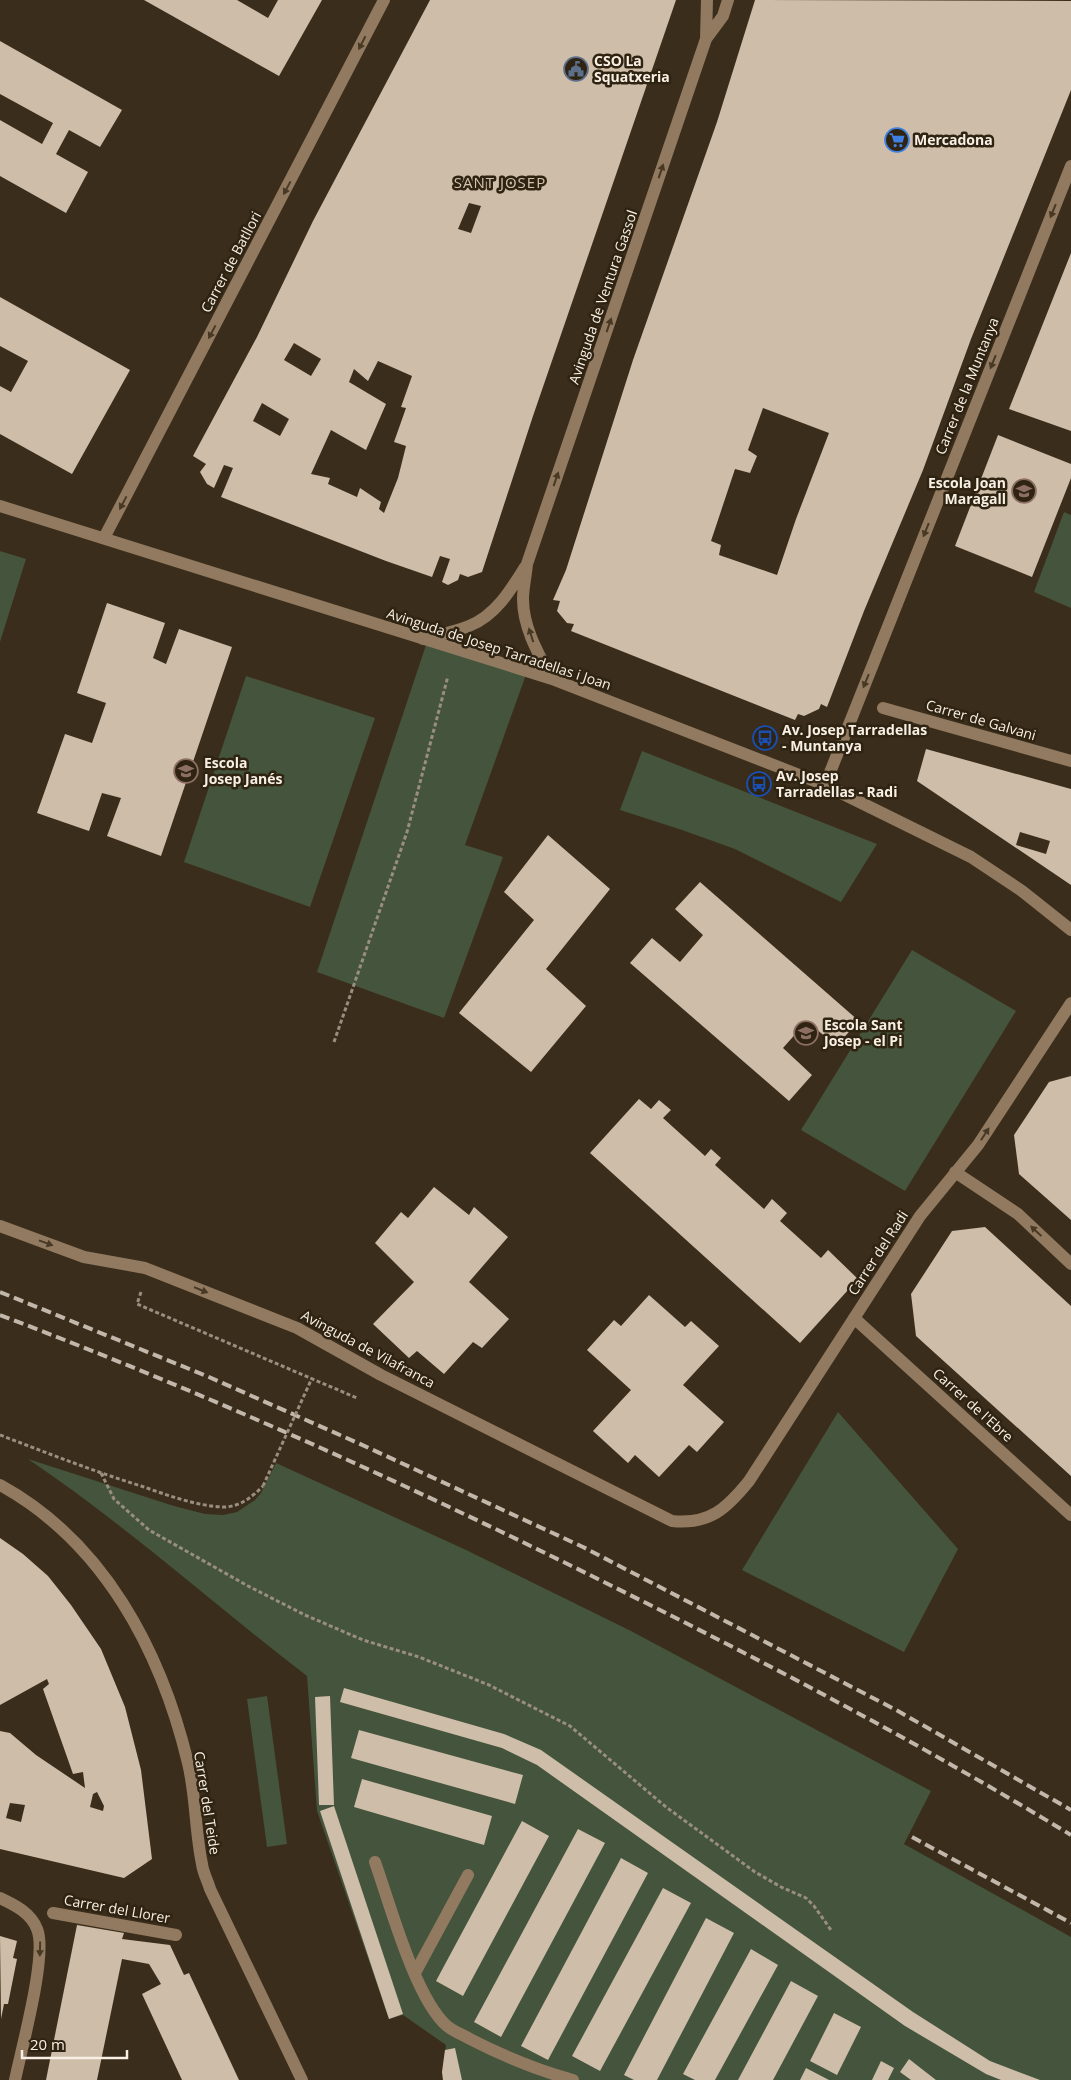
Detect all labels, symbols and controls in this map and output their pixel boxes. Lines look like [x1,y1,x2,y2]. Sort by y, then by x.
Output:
one-way arrow [358,36,366,51]
place label: CSO La Squatxeria [594,51,670,86]
public building icon: CSO La Squatxeria [563,56,589,82]
supermarket icon: Mercadona [884,127,910,153]
place label: Mercadona [914,130,993,149]
one-way arrow [658,164,666,179]
district label: SANT JOSEP [454,172,546,192]
one-way arrow [283,180,291,195]
one-way arrow [1049,204,1056,219]
street label: Avinguda de Ventura Gassol [564,207,641,386]
street label: Carrer de Batllori [196,208,265,316]
street label: Carrer de la Muntanya [930,314,1003,457]
one-way arrow [605,317,613,332]
one-way arrow [208,324,216,339]
one-way arrow [989,355,996,370]
one-way arrow [552,471,560,486]
place label: Escola Joan Maragall [928,473,1006,508]
school or university icon: Escola Joan Maragall [1011,478,1037,504]
one-way arrow [119,495,127,510]
one-way arrow [922,523,930,537]
street label: Avinguda de Josep Tarradellas i Joan [384,603,614,694]
one-way arrow [527,628,535,643]
one-way arrow [862,674,870,688]
street label: Carrer de Galvani [924,695,1038,744]
place label: Av. Josep Tarradellas - Muntanya [782,720,927,755]
bus stop icon: Av. Josep Tarradellas - Muntanya [752,725,778,751]
place label: Escola Josep Janés [202,753,283,788]
school or university icon: Escola Josep Janés [173,758,199,784]
place label: Av. Josep Tarradellas - Radi [776,766,897,801]
bus stop icon: Av. Josep Tarradellas - Radi [746,771,772,797]
place label: Escola Sant Josep - el Pi [822,1015,902,1050]
school or university icon: Escola Sant Josep - el Pi [793,1020,819,1046]
one-way arrow [980,1127,990,1140]
street label: Carrer del Radi [843,1207,912,1299]
one-way arrow [1030,1225,1042,1237]
one-way arrow [39,1239,54,1247]
one-way arrow [193,1287,208,1294]
street label: Avinguda de Vilafranca [298,1305,438,1392]
street label: Carrer de l'Ebre [929,1363,1018,1446]
street label: Carrer del Teide [190,1750,225,1856]
street label: Carrer del Llorer [63,1890,172,1927]
one-way arrow [35,1941,43,1957]
scale bar [22,2028,128,2060]
text: 20 m [30,2034,65,2054]

